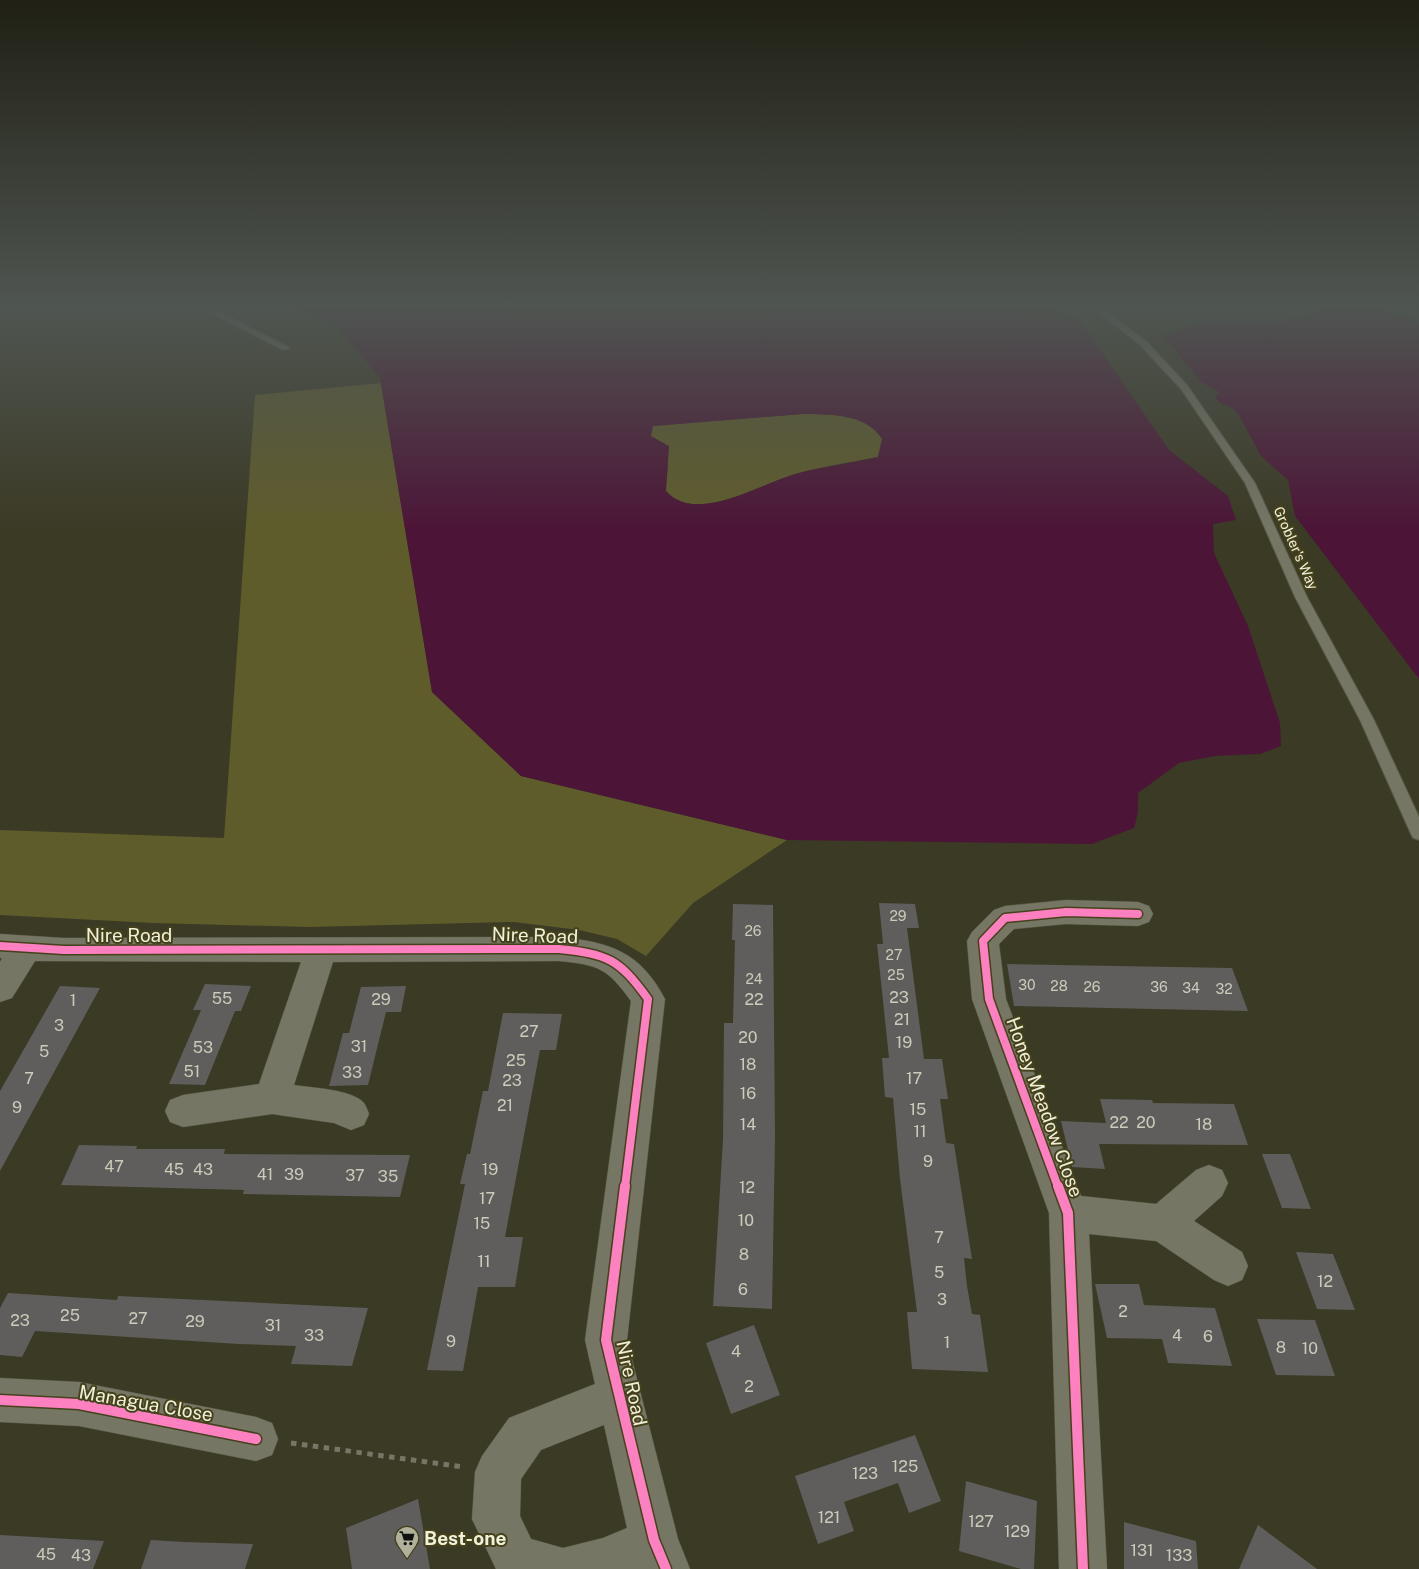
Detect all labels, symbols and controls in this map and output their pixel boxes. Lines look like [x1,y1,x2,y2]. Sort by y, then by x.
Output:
street label: Grobler's Way [1270,504,1322,593]
house number: 29 [889,908,907,924]
street label: Nire Road [491,922,579,948]
house number: 26 [744,923,762,939]
street label: Nire Road [86,924,172,946]
house number: 27 [886,947,902,963]
house number: 25 [887,967,905,983]
house number: 24 [745,971,763,987]
house number: 30 [1018,977,1036,993]
house number: 28 [1050,978,1068,994]
house number: 26 [1083,979,1101,995]
house number: 36 [1150,979,1168,995]
house number: 34 [1182,980,1200,996]
house number: 32 [1215,981,1233,997]
house number: 23 [889,988,909,1007]
house number: 55 [212,989,232,1008]
house number: 29 [371,990,391,1009]
house number: 22 [744,990,764,1009]
house number: 1 [70,991,76,1010]
house number: 21 [894,1010,910,1029]
street label: Honey Meadow Close [1002,1014,1088,1200]
house number: 3 [54,1016,64,1035]
house number: 27 [519,1022,539,1041]
house number: 20 [738,1028,758,1047]
house number: 19 [896,1033,912,1052]
house number: 31 [351,1037,367,1056]
house number: 53 [193,1038,213,1057]
house number: 5 [39,1042,49,1061]
house number: 25 [506,1051,526,1070]
house number: 18 [740,1055,756,1074]
house number: 51 [184,1062,200,1081]
house number: 33 [342,1063,362,1082]
house number: 7 [24,1069,34,1088]
house number: 17 [906,1069,922,1088]
house number: 23 [502,1071,522,1090]
house number: 16 [740,1084,756,1103]
house number: 21 [497,1096,513,1115]
house number: 9 [12,1098,22,1117]
house number: 15 [910,1100,926,1119]
house number: 22 [1109,1113,1129,1132]
house number: 20 [1136,1113,1156,1132]
house number: 14 [740,1115,756,1134]
house number: 18 [1196,1115,1212,1134]
house number: 11 [913,1122,927,1141]
house number: 9 [923,1152,933,1171]
house number: 47 [104,1157,124,1176]
house number: 45 [164,1160,184,1179]
house number: 43 [193,1160,213,1179]
house number: 19 [482,1160,498,1179]
house number: 41 [257,1165,273,1184]
house number: 39 [284,1165,304,1184]
house number: 37 [345,1166,365,1185]
house number: 35 [378,1167,398,1186]
house number: 12 [739,1178,755,1197]
house number: 17 [479,1189,495,1208]
house number: 10 [738,1211,754,1230]
house number: 15 [474,1214,490,1233]
house number: 7 [934,1228,944,1247]
house number: 8 [739,1245,749,1264]
house number: 11 [477,1252,491,1271]
house number: 5 [934,1263,944,1282]
house number: 12 [1317,1272,1333,1291]
house number: 6 [738,1280,748,1299]
house number: 3 [937,1290,947,1309]
house number: 2 [1118,1302,1128,1321]
house number: 25 [60,1306,80,1325]
house number: 27 [128,1309,148,1328]
house number: 23 [10,1311,30,1330]
house number: 29 [185,1312,205,1331]
house number: 31 [265,1316,281,1335]
house number: 33 [304,1326,324,1345]
house number: 4 [1172,1326,1182,1345]
house number: 6 [1203,1327,1213,1346]
house number: 9 [446,1332,456,1351]
house number: 1 [944,1333,950,1352]
street label: Nire Road [612,1338,652,1428]
house number: 8 [1276,1338,1286,1357]
house number: 10 [1302,1339,1318,1358]
house number: 4 [731,1342,741,1361]
house number: 2 [744,1377,754,1396]
street label: Managua Close [77,1380,215,1426]
house number: 125 [892,1457,918,1476]
house number: 123 [852,1464,878,1483]
house number: 121 [818,1508,840,1527]
house number: 127 [968,1512,994,1531]
house number: 129 [1004,1522,1030,1541]
supermarket icon: Best-one [394,1525,420,1559]
place label: Best-one [424,1527,506,1549]
house number: 131 [1130,1541,1154,1560]
house number: 45 [36,1545,56,1564]
house number: 43 [71,1546,91,1565]
house number: 133 [1166,1546,1192,1565]

